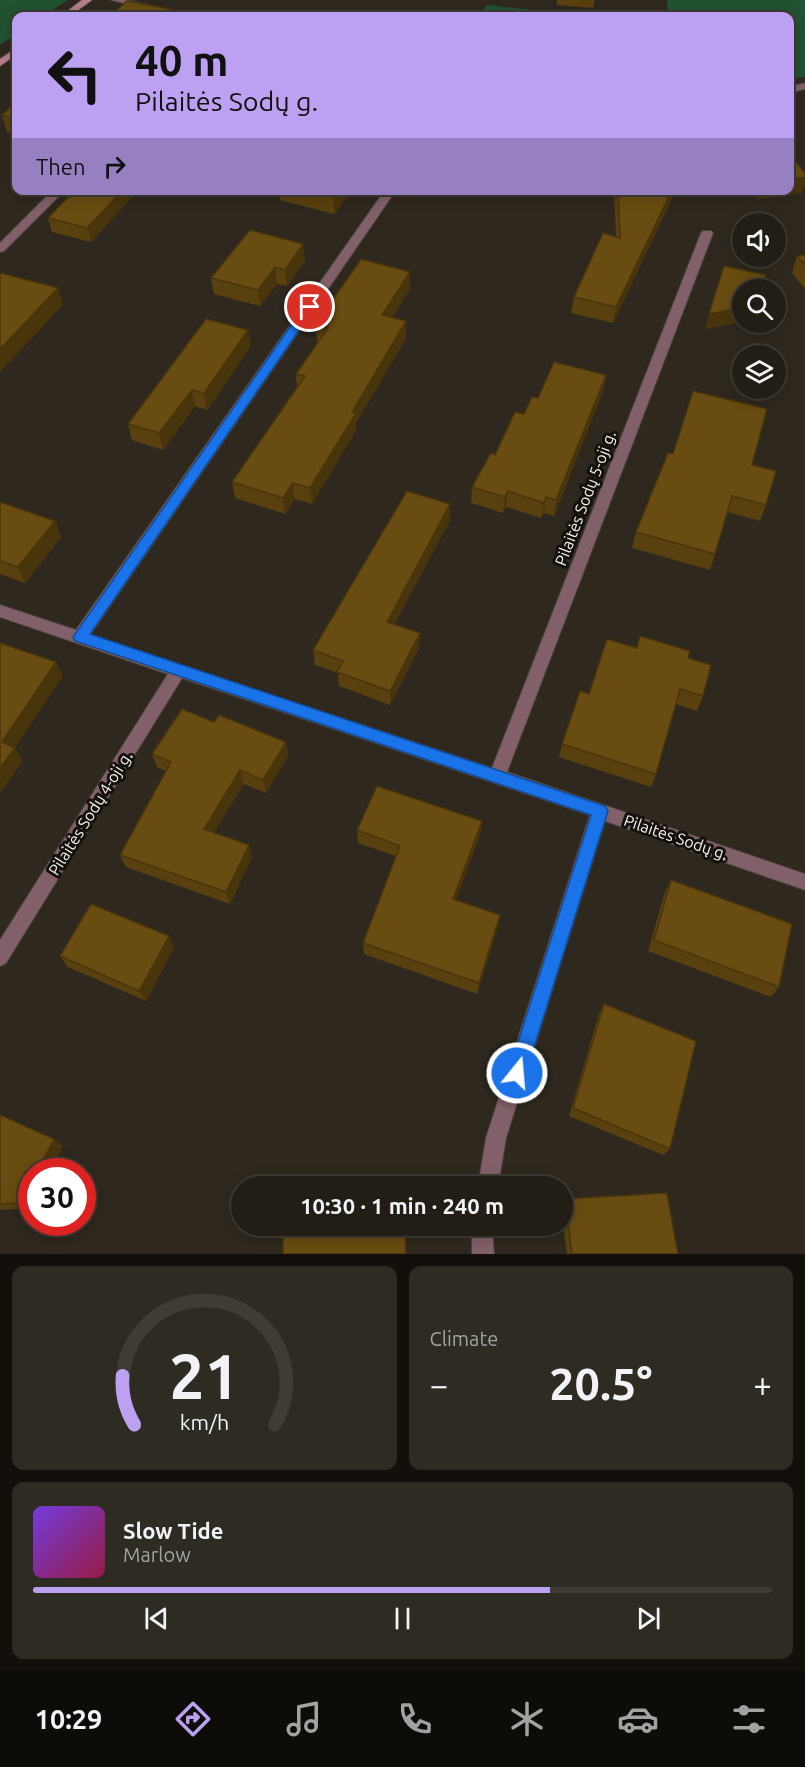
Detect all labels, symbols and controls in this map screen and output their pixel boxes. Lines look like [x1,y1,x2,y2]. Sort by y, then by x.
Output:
icon: left [36,36,114,114]
text: 40 m [135,37,229,84]
text: Pilaitės Sodų g. [135,86,318,116]
icon: right [98,150,131,183]
text: Then [36,154,86,179]
map controls [732,213,786,399]
button: sound [732,213,786,267]
button: search [732,279,786,333]
pin [284,281,335,332]
icon: arrive [293,290,326,323]
button: layers [732,345,786,399]
street label: Pilaitės Sodų 5-oji g. [551,428,619,568]
street label: Pilaitės Sodų 4-oji g. [44,748,136,878]
street label: Pilaitės Sodų g. [622,811,730,863]
position arrow [485,1041,549,1105]
speed limit sign: 30 [18,1158,96,1236]
text: 10:30 · 1 min · 240 m [300,1193,504,1218]
text: Climate [430,1327,498,1350]
text: 21 [169,1341,239,1411]
text: 20.5° [549,1358,652,1409]
text: − [430,1366,448,1403]
text: + [753,1366,772,1403]
text: km/h [179,1410,229,1434]
text: Slow Tide [123,1518,223,1543]
text: Marlow [123,1543,191,1566]
icon: previous [140,1602,173,1635]
icon: pause [386,1602,419,1635]
icon: next [632,1602,665,1635]
icon: directions [172,1698,214,1740]
icon: music [283,1698,325,1740]
icon: phone [394,1698,436,1740]
icon: climate [506,1698,548,1740]
icon: car [617,1698,659,1740]
icon: filters [728,1698,770,1740]
text: 10:29 [35,1704,102,1734]

